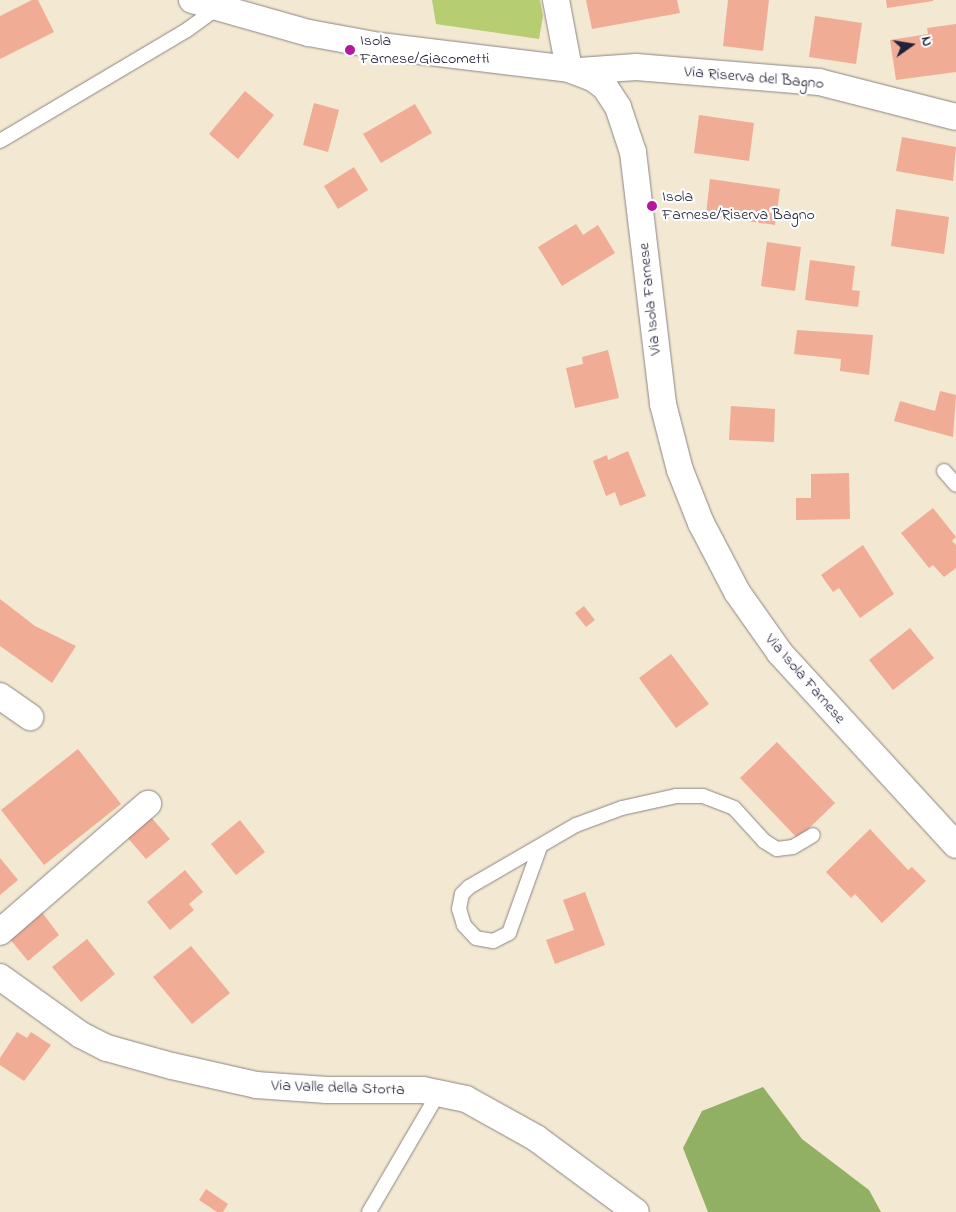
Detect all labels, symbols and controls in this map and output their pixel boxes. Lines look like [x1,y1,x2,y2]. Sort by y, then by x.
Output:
north arrow [886,20,936,70]
place label: Isola Farnese/Giacometti [360,31,489,69]
text: N [915,35,937,48]
marker: Isola Farnese/Giacometti [344,44,356,56]
street label: Via Riserva del Bagno [683,62,825,94]
place label: Isola Farnese/Riserva Bagno [662,187,815,225]
marker: Isola Farnese/Riserva Bagno [646,200,658,212]
street label: Via Isola Farnese [635,242,665,356]
street label: Via Isola Farnese [761,630,849,728]
street label: Via Valle della Storta [271,1076,405,1100]

